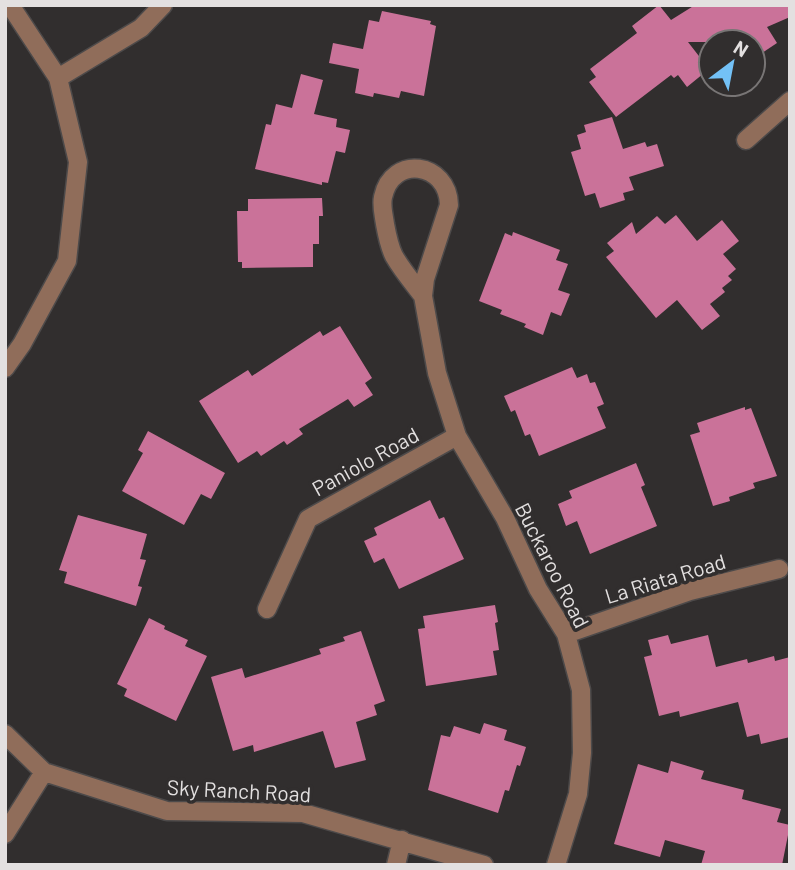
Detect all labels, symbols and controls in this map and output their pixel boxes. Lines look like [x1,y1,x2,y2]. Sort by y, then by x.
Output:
north arrow [697,28,767,98]
text: N [730,35,753,61]
street label: Paniolo Road [307,421,423,501]
street label: Buckaroo Road [511,498,595,632]
street label: La Riata Road [602,548,728,608]
street label: Sky Ranch Road [166,774,312,806]

